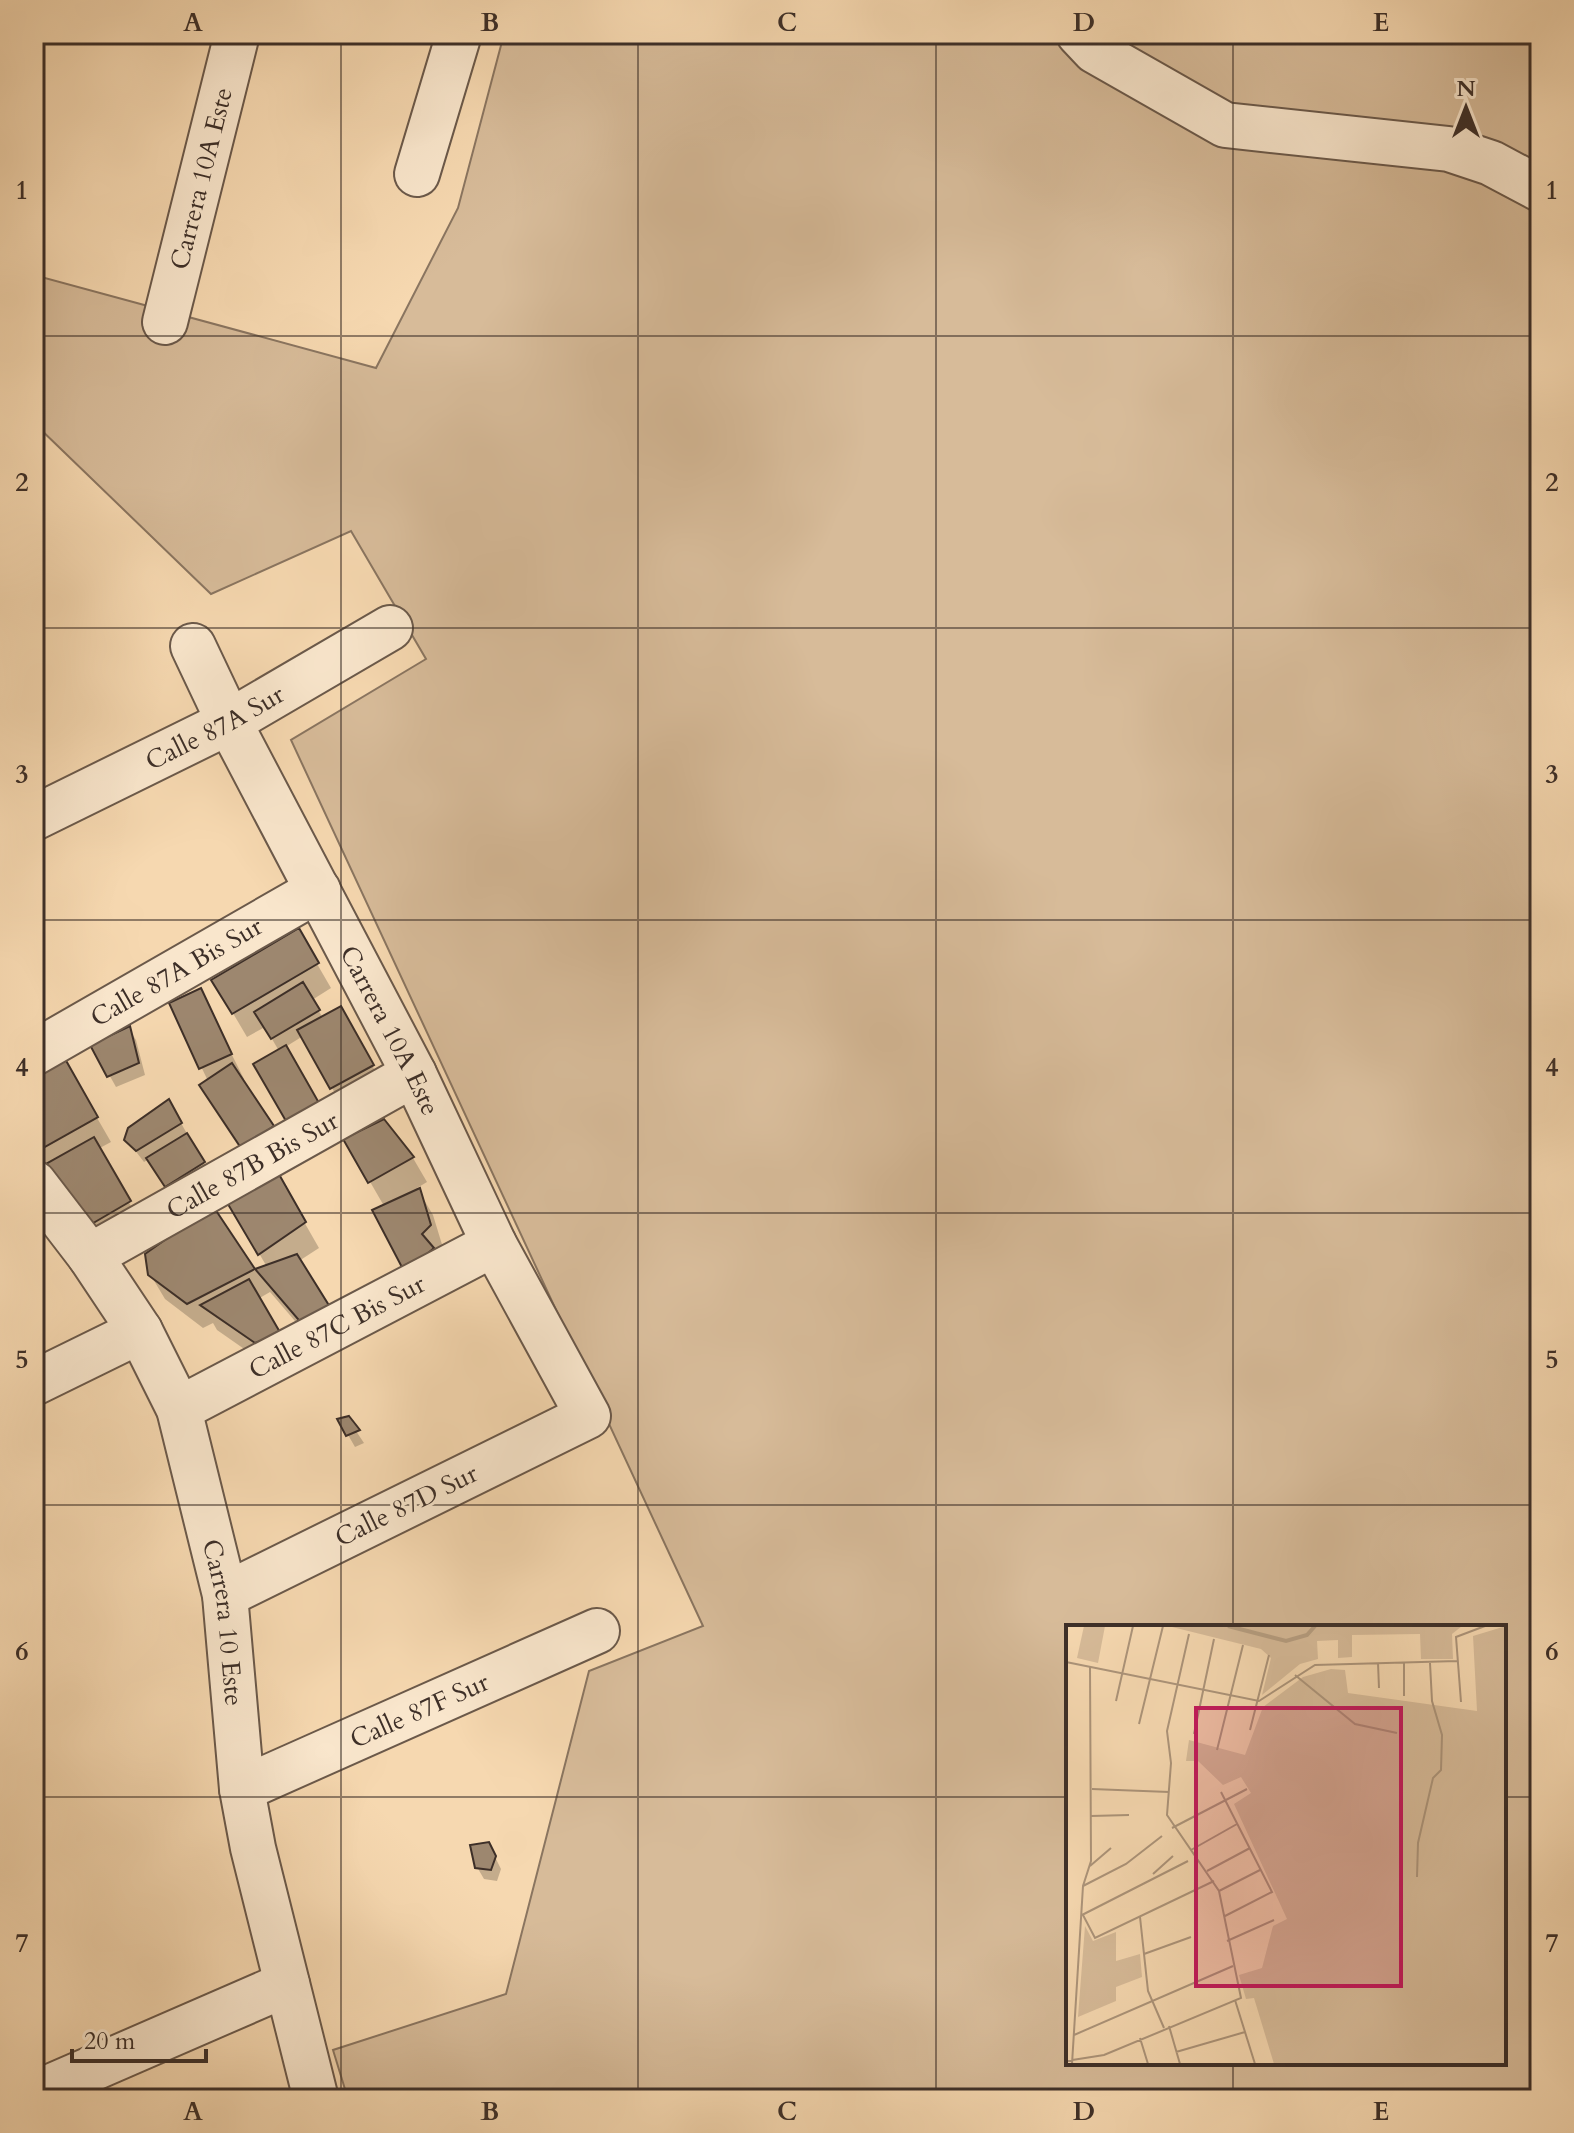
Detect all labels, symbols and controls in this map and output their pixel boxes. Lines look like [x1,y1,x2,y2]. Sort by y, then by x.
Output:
text: A [183,5,203,40]
text: B [481,5,499,40]
text: C [777,5,797,40]
text: D [1073,5,1095,40]
text: E [1373,5,1389,40]
north arrow [1426,68,1506,148]
text: N [1456,74,1476,104]
street label: Carrera 10A Este [162,84,241,273]
text: 1 [15,173,29,208]
text: 1 [1545,173,1559,208]
text: 2 [15,465,29,500]
text: 2 [1545,465,1559,500]
street label: Calle 87A Sur [139,676,291,779]
text: 3 [15,757,29,792]
text: 3 [1545,757,1559,792]
street label: Calle 87A Bis Sur [84,908,269,1035]
street label: Carrera 10A Este [332,939,448,1121]
text: 4 [15,1050,29,1085]
text: 4 [1545,1050,1559,1085]
street label: Calle 87B Bis Sur [160,1103,345,1228]
street label: Calle 87C Bis Sur [243,1266,431,1387]
text: 5 [15,1342,29,1377]
text: 5 [1545,1342,1559,1377]
street label: Calle 87D Sur [329,1456,484,1555]
street label: Carrera 10 Este [194,1536,252,1707]
inset map [1066,1625,1506,2065]
text: 6 [15,1634,29,1669]
text: 6 [1545,1634,1559,1669]
street label: Calle 87F Sur [345,1664,495,1757]
text: 7 [15,1926,29,1961]
text: 7 [1545,1926,1559,1961]
scale bar [72,2013,206,2063]
text: 20 m [84,2025,136,2058]
text: A [183,2094,203,2129]
text: B [481,2094,499,2129]
text: C [777,2094,797,2129]
text: D [1073,2094,1095,2129]
text: E [1373,2094,1389,2129]

